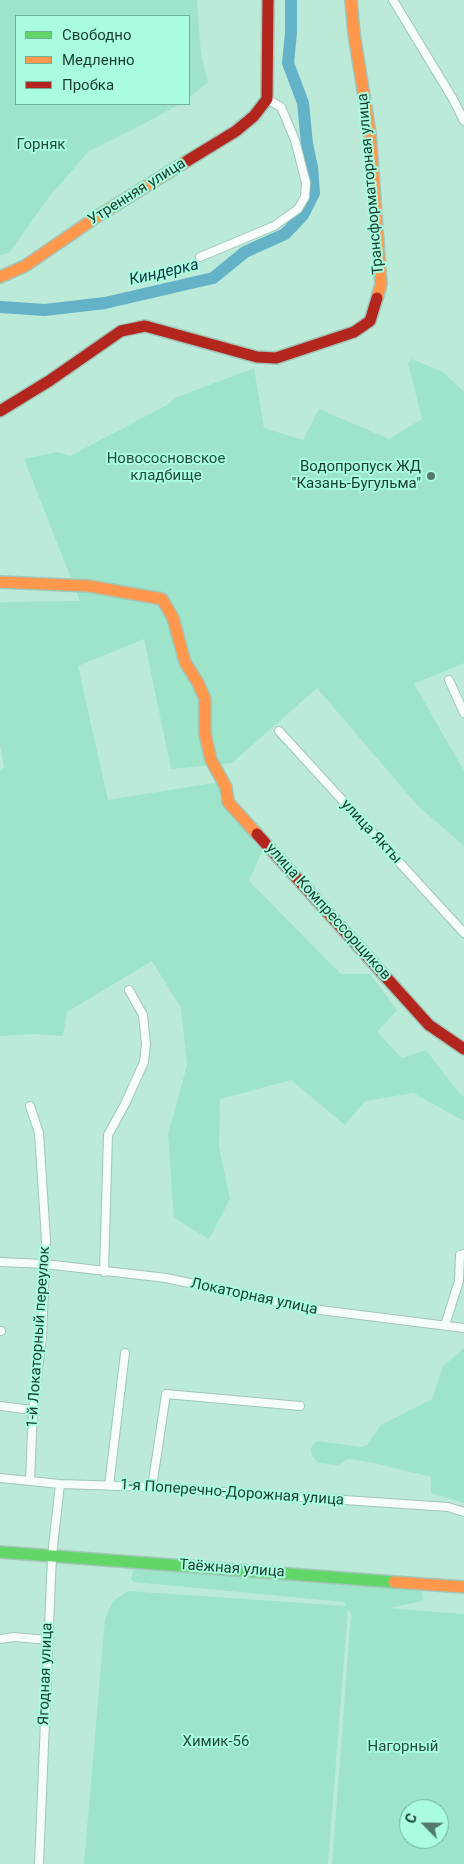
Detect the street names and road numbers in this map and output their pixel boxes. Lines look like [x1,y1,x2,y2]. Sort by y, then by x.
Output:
street label: Трансформаторная улица [354,93,388,275]
street label: Утренняя улица [85,155,189,229]
street label: улица Якты [337,796,405,868]
street label: улица Компрессорщиков [262,840,394,984]
street label: 1-й Локаторный переулок [24,1246,54,1428]
street label: Локаторная улица [189,1275,319,1319]
street label: 1-я Поперечно-Дорожная улица [119,1476,345,1510]
street label: Таёжная улица [179,1556,285,1582]
street label: Ягодная улица [35,1622,57,1726]

